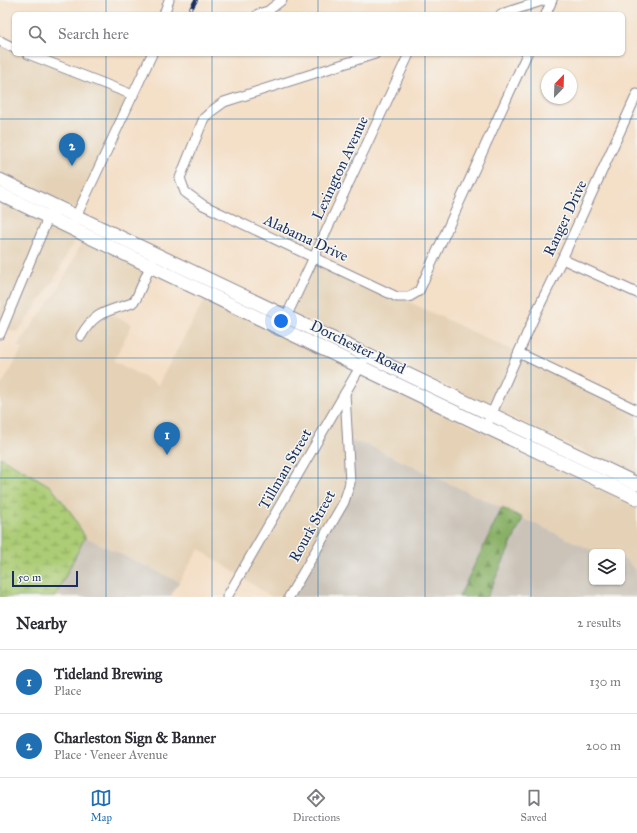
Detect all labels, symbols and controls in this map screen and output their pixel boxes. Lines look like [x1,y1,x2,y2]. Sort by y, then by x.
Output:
search box [12,12,625,56]
icon: search [26,23,48,45]
text: Search here [58,25,129,43]
north arrow [541,68,577,104]
street label: Lexington Avenue [308,113,372,223]
pin: 2 [59,133,85,166]
street label: Ranger Drive [540,177,590,259]
street label: Alabama Drive [260,210,351,265]
your location [271,311,291,331]
street label: Dorchester Road [307,316,409,378]
pin: 1 [154,422,180,455]
street label: Tillman Street [255,425,316,513]
street label: Rourk Street [285,486,339,565]
map controls [589,549,625,585]
button: layers [589,549,625,585]
scale bar [12,569,78,588]
text: 50 m [18,571,41,584]
text: Nearby [16,613,67,634]
text: 2 results [577,615,621,631]
text: Tideland Brewing [54,665,162,683]
text: 1 [26,674,32,690]
text: 130 m [589,674,621,690]
text: Place [54,683,81,699]
text: Charleston Sign & Banner [54,729,216,747]
text: 2 [26,738,32,754]
text: 200 m [586,738,621,754]
text: Place · Veneer Avenue [54,747,168,763]
tab: Map [90,787,112,824]
tab: Directions [293,787,340,824]
tab: Saved [521,787,547,824]

